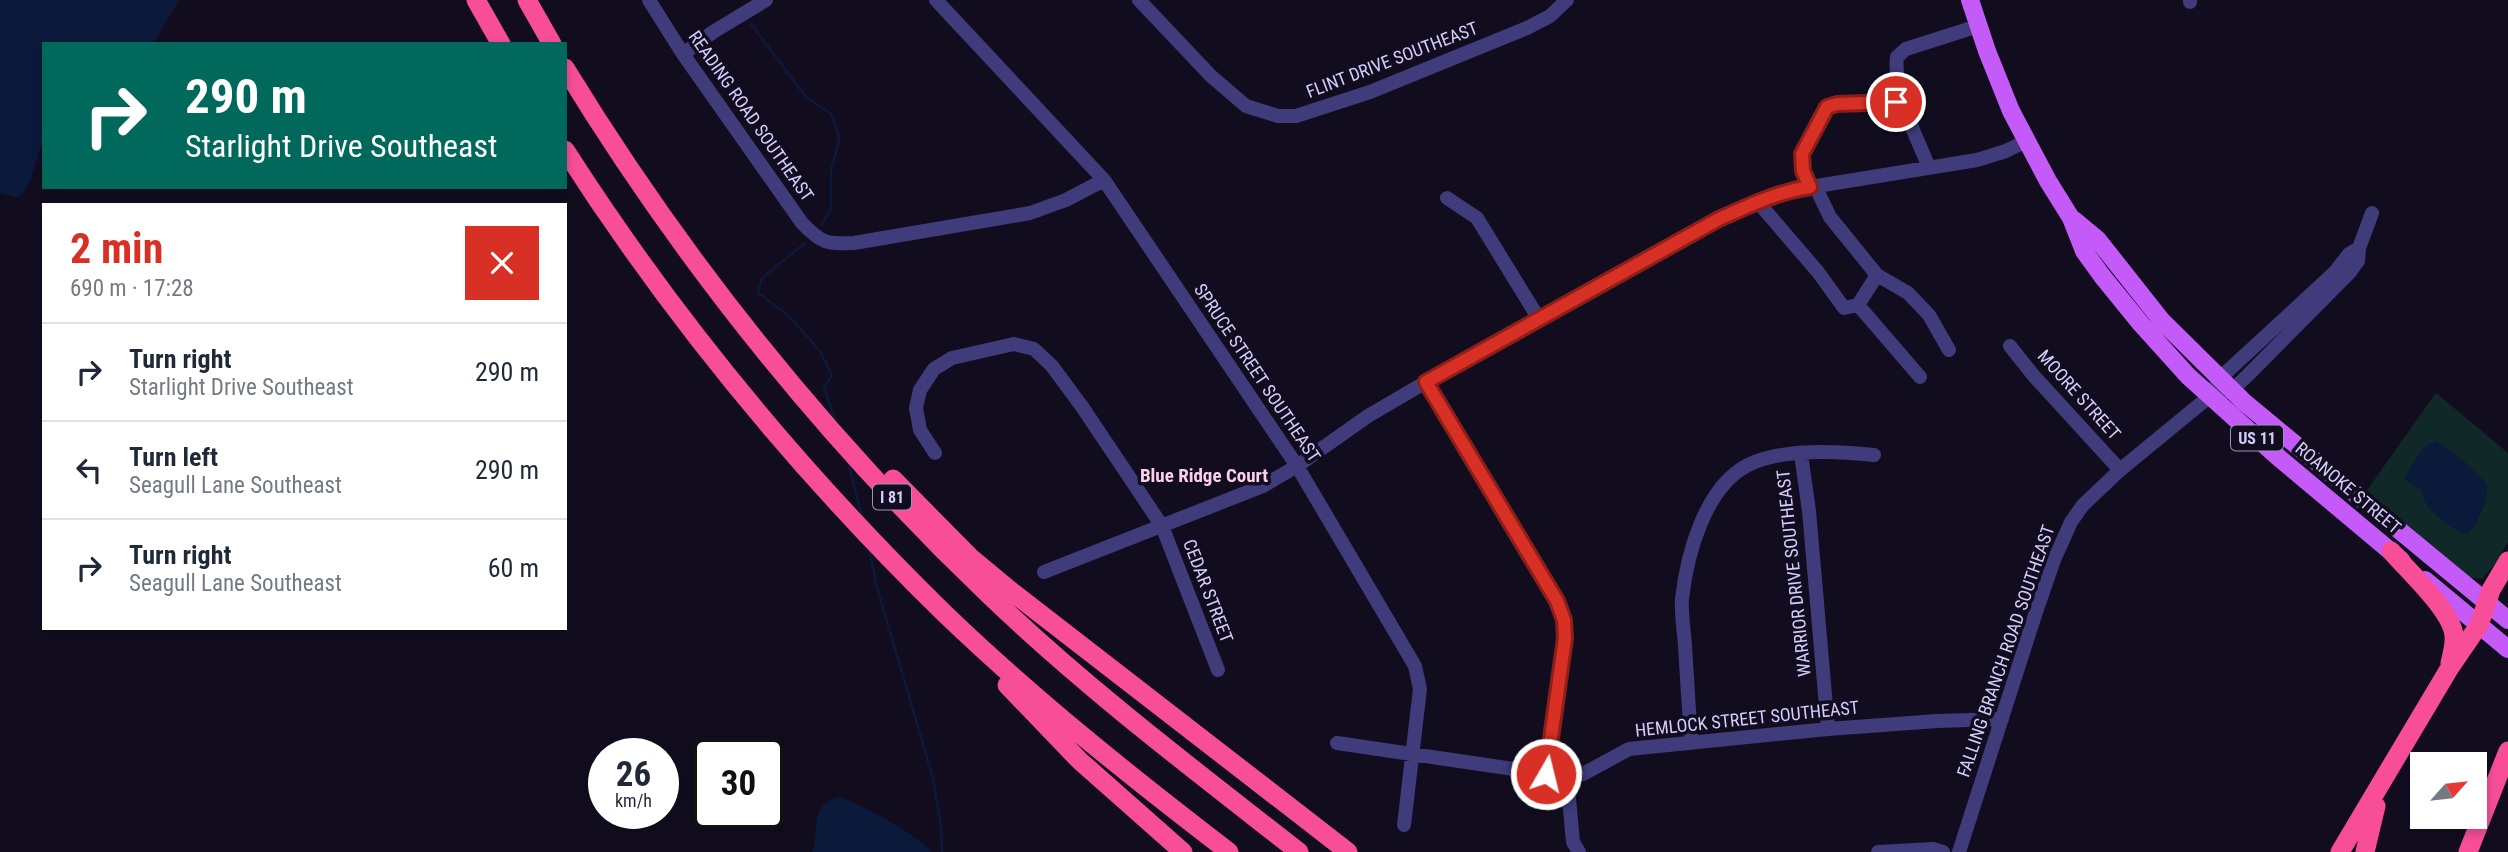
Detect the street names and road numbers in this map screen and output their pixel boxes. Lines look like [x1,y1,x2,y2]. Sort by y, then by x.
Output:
street label: FLINT DRIVE SOUTHEAST [1303,17,1481,102]
street label: READING ROAD SOUTHEAST [684,26,818,205]
street label: SPRUCE STREET SOUTHEAST [1190,280,1325,466]
street label: MOORE STREET [2034,345,2125,444]
road number: US 11 [2231,426,2283,450]
street label: ROANOKE STREET [2291,437,2405,538]
street label: WARRIOR DRIVE SOUTHEAST [1772,468,1815,678]
road number: I 81 [873,484,911,510]
street label: FALLING BRANCH ROAD SOUTHEAST [1952,522,2059,780]
street label: CEDAR STREET [1179,536,1238,645]
street label: HEMLOCK STREET SOUTHEAST [1634,696,1860,741]

